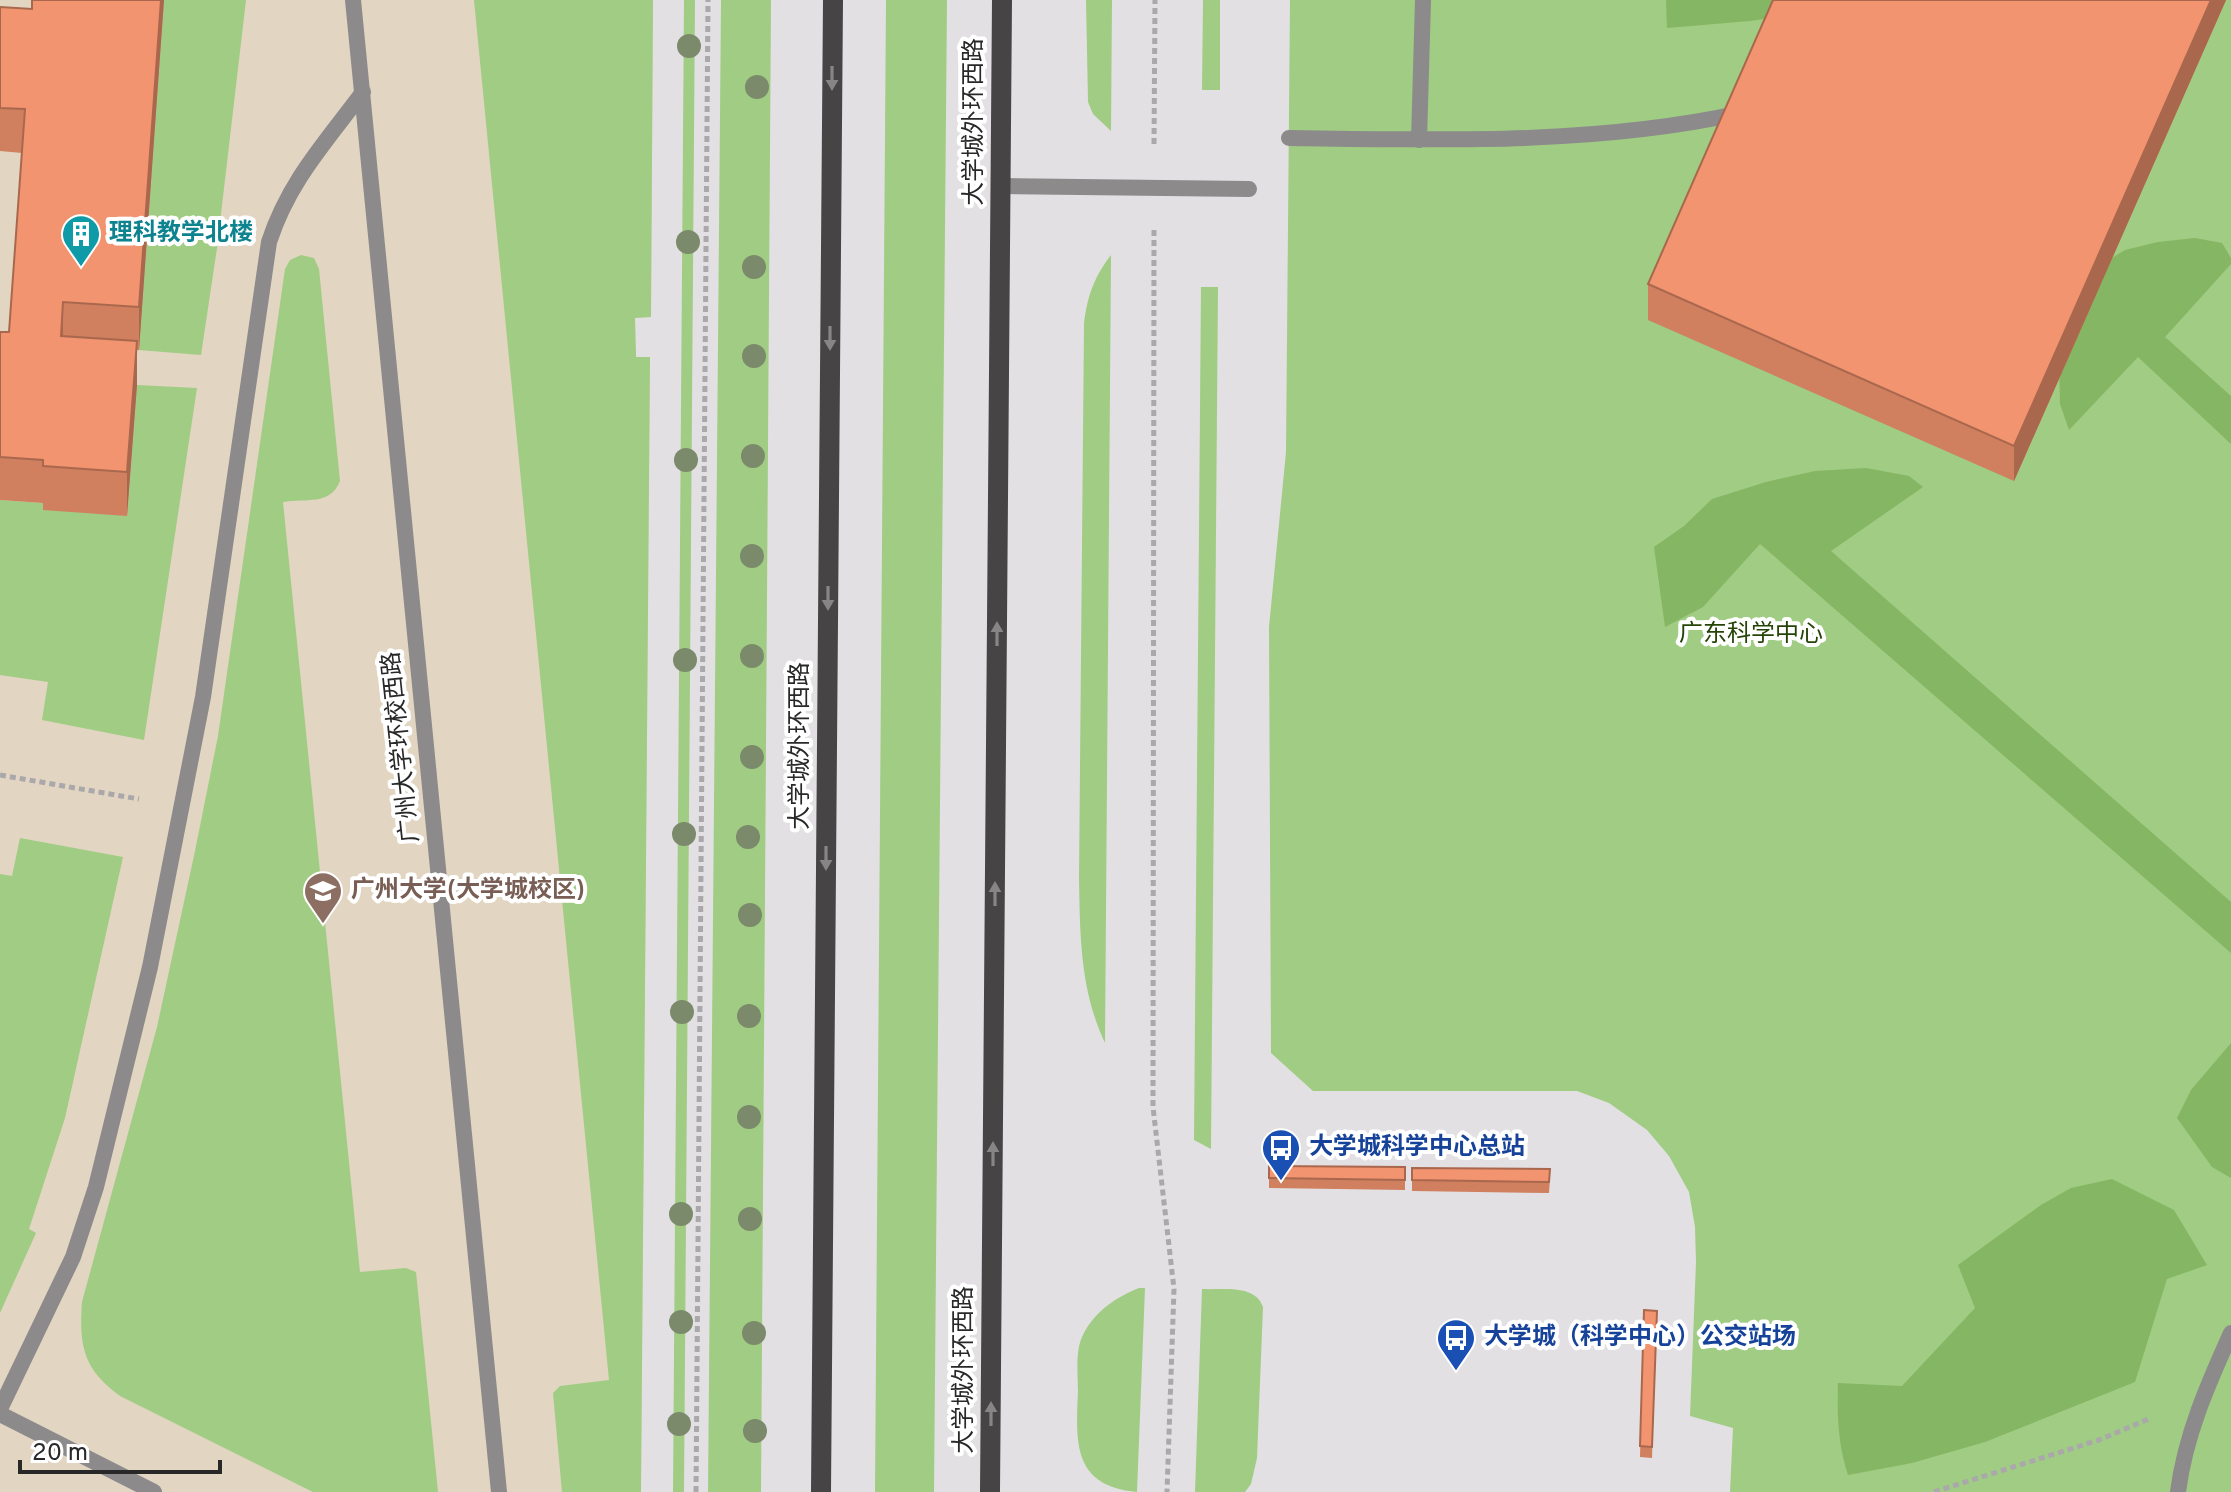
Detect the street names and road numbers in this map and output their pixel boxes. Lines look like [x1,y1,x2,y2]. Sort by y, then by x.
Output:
street label: 大学城外环西路 [960,38,990,206]
street label: 广州大学环校西路 [377,650,427,844]
street label: 大学城外环西路 [786,662,816,830]
street label: 大学城外环西路 [950,1286,980,1454]

